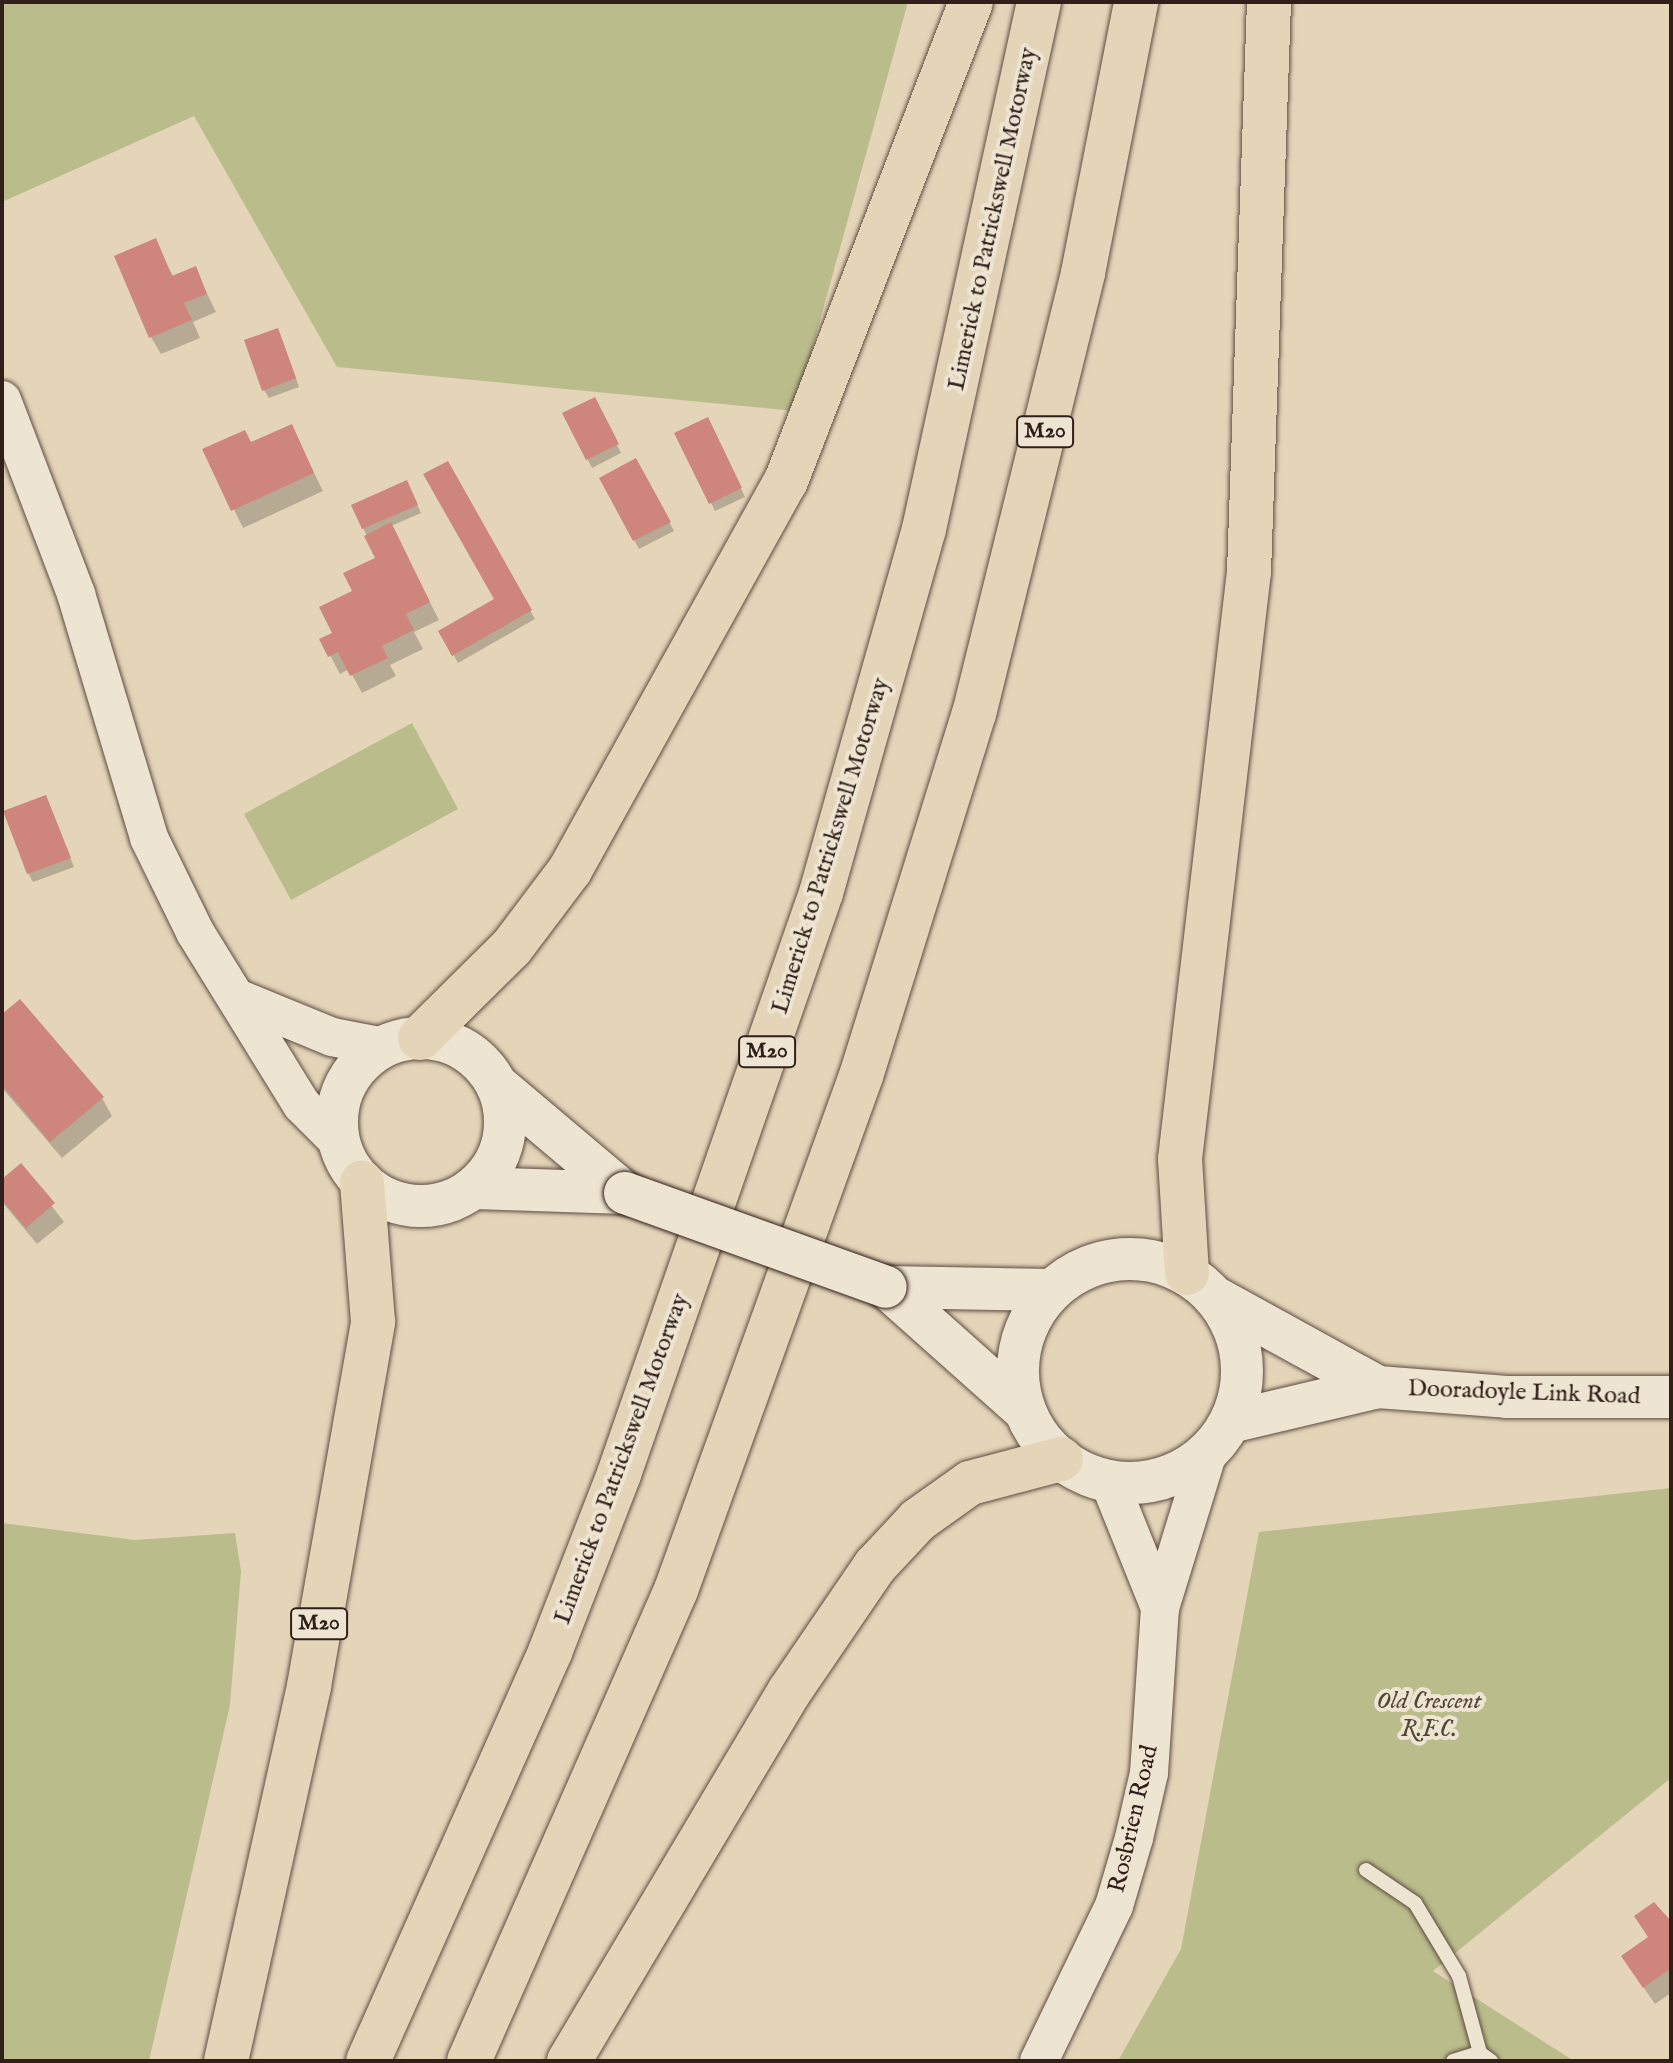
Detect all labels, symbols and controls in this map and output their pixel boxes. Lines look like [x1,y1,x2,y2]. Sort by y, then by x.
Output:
street label: Limerick to Patrickswell Motorway [943,45,1043,393]
road number: M20 [1015,414,1075,450]
street label: Limerick to Patrickswell Motorway [766,675,896,1017]
road number: M20 [737,1034,797,1070]
street label: Limerick to Patrickswell Motorway [549,1290,695,1628]
street label: Dooradoyle Link Road [1407,1375,1641,1411]
road number: M20 [289,1606,349,1642]
park label: Old Crescent R.F.C. [1377,1688,1481,1744]
street label: Rosbrien Road [1103,1742,1165,1896]

